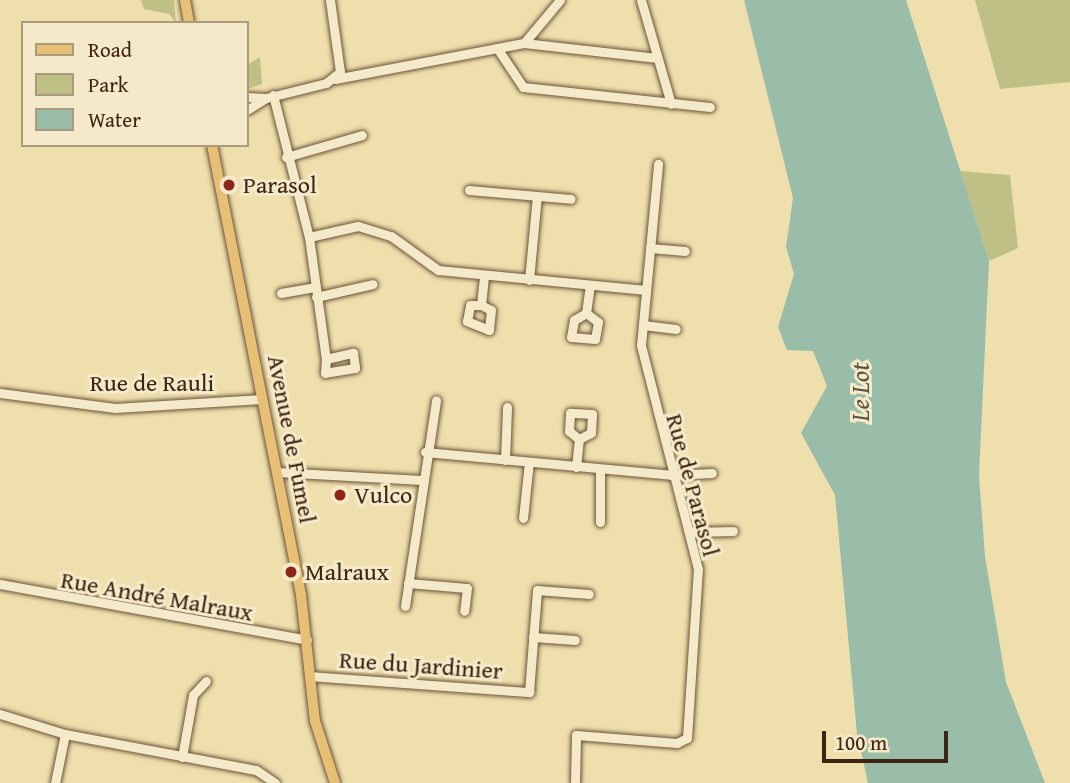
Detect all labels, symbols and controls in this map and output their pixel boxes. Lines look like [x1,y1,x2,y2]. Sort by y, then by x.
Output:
legend [21,21,248,147]
text: Road [88,34,132,65]
text: Park [88,69,129,100]
text: Water [88,104,141,135]
place label: Parasol [243,171,317,199]
marker: Parasol [221,177,237,193]
street label: Avenue de Fumel [262,352,322,526]
water label: Le Lot [844,362,876,422]
street label: Rue de Rauli [90,369,214,397]
street label: Rue de Parasol [660,411,726,559]
place label: Vulco [354,481,412,509]
marker: Vulco [332,487,348,503]
place label: Malraux [305,558,389,586]
marker: Malraux [283,564,299,580]
street label: Rue André Malraux [59,565,255,627]
street label: Rue du Jardinier [338,645,504,685]
scale bar [825,716,951,760]
text: 100 m [835,727,887,758]

